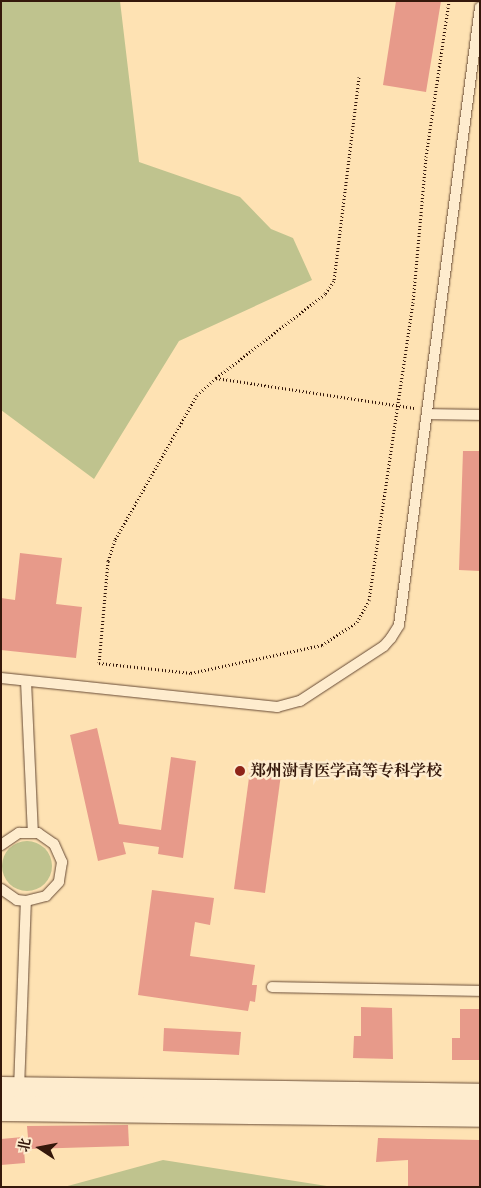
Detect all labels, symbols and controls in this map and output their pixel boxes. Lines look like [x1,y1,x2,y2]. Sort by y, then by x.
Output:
place label: 郑州澍青医学高等专科学校 [250,761,442,781]
marker: 郑州澍青医学高等专科学校 [234,765,246,777]
north arrow [15,1123,65,1173]
text: 北 [15,1137,34,1154]

